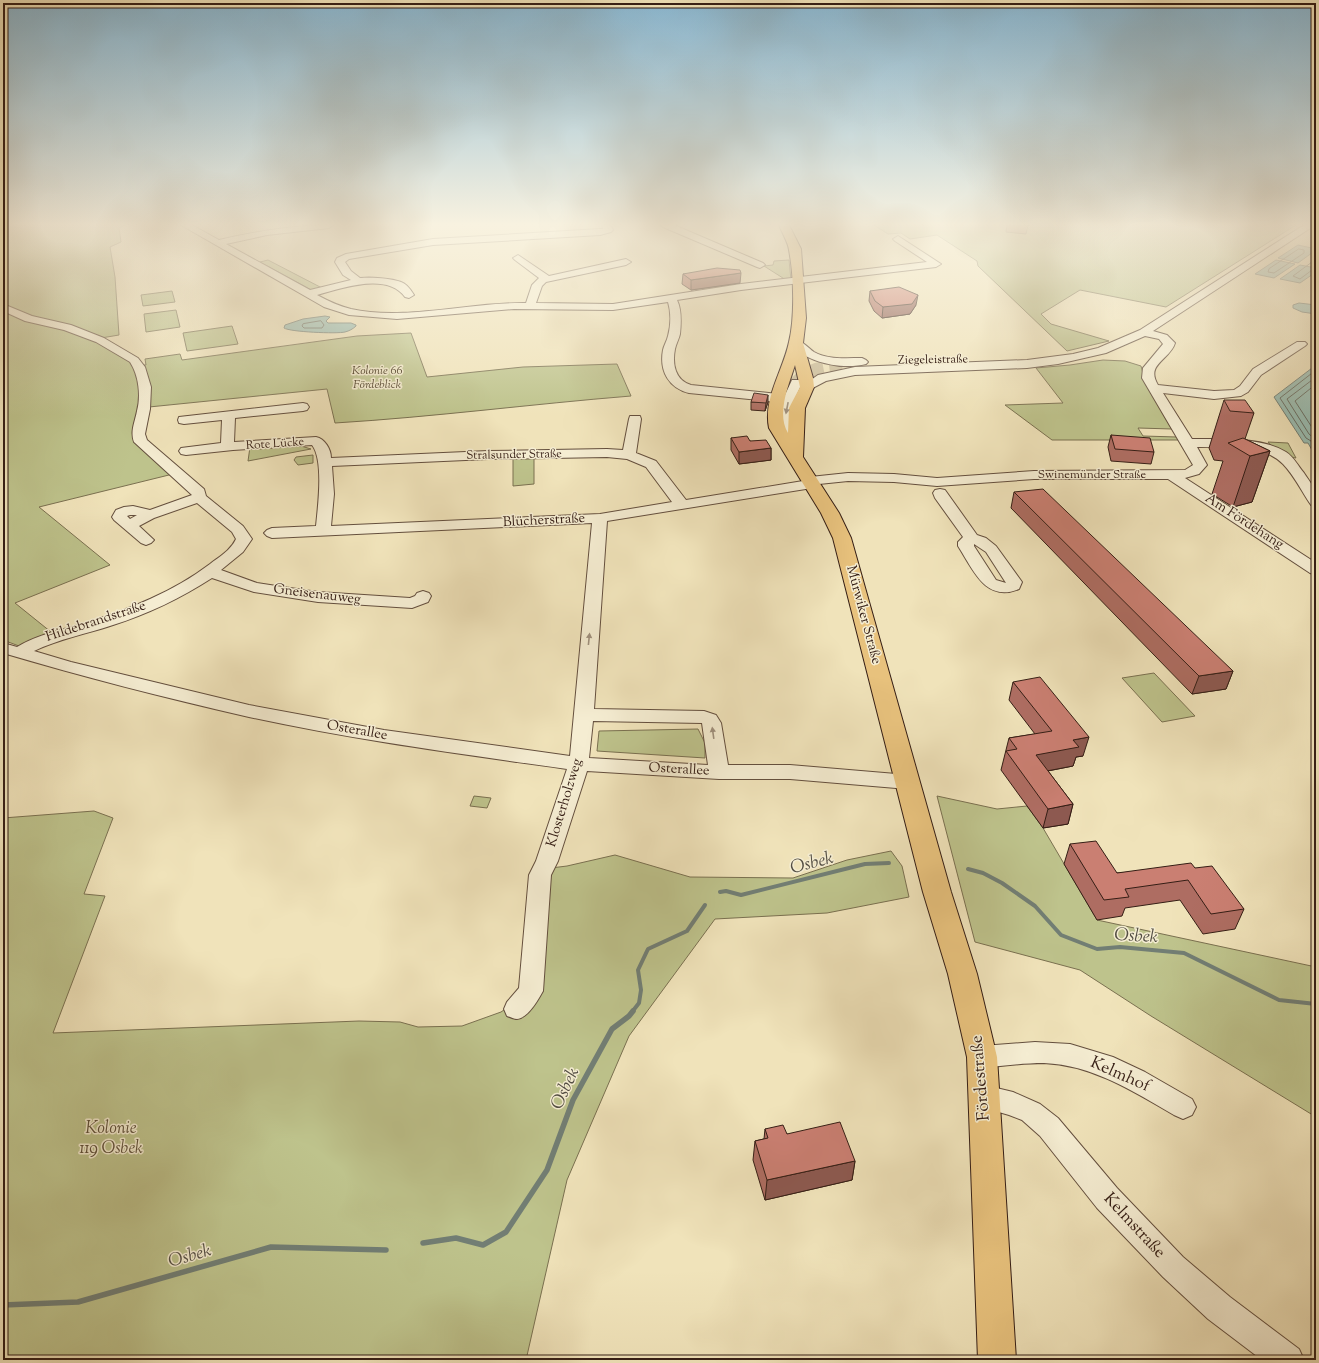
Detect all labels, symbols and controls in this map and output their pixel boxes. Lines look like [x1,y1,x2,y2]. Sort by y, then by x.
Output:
street label: Ziegeleistraße [898,350,969,370]
park label: Kolonie 66 Fördeblick [352,362,402,394]
one-way arrow [783,402,789,414]
street label: Rote Lücke [245,433,305,455]
street label: Stralsunder Straße [466,445,562,465]
street label: Swinemünder Straße [1038,466,1147,484]
street label: Am Fördehang [1201,489,1287,555]
street label: Blücherstraße [502,509,586,533]
street label: Mürwiker Straße [840,563,886,667]
street label: Gneisenauweg [272,580,362,610]
street label: Hildebrandstraße [43,596,149,648]
one-way arrow [586,632,593,645]
street label: Osterallee [325,716,389,746]
one-way arrow [710,727,716,739]
street label: Klosterholzweg [542,756,588,850]
street label: Osterallee [648,758,710,782]
water label: Osbek [788,846,836,882]
water label: Osbek [1114,923,1158,951]
street label: Fördestraße [965,1034,997,1122]
street label: Kelmhof [1086,1051,1155,1099]
water label: Osbek [545,1064,587,1114]
park label: Kolonie 119 Osbek [79,1117,143,1161]
street label: Kelmstraße [1097,1188,1171,1264]
water label: Osbek [165,1238,215,1276]

